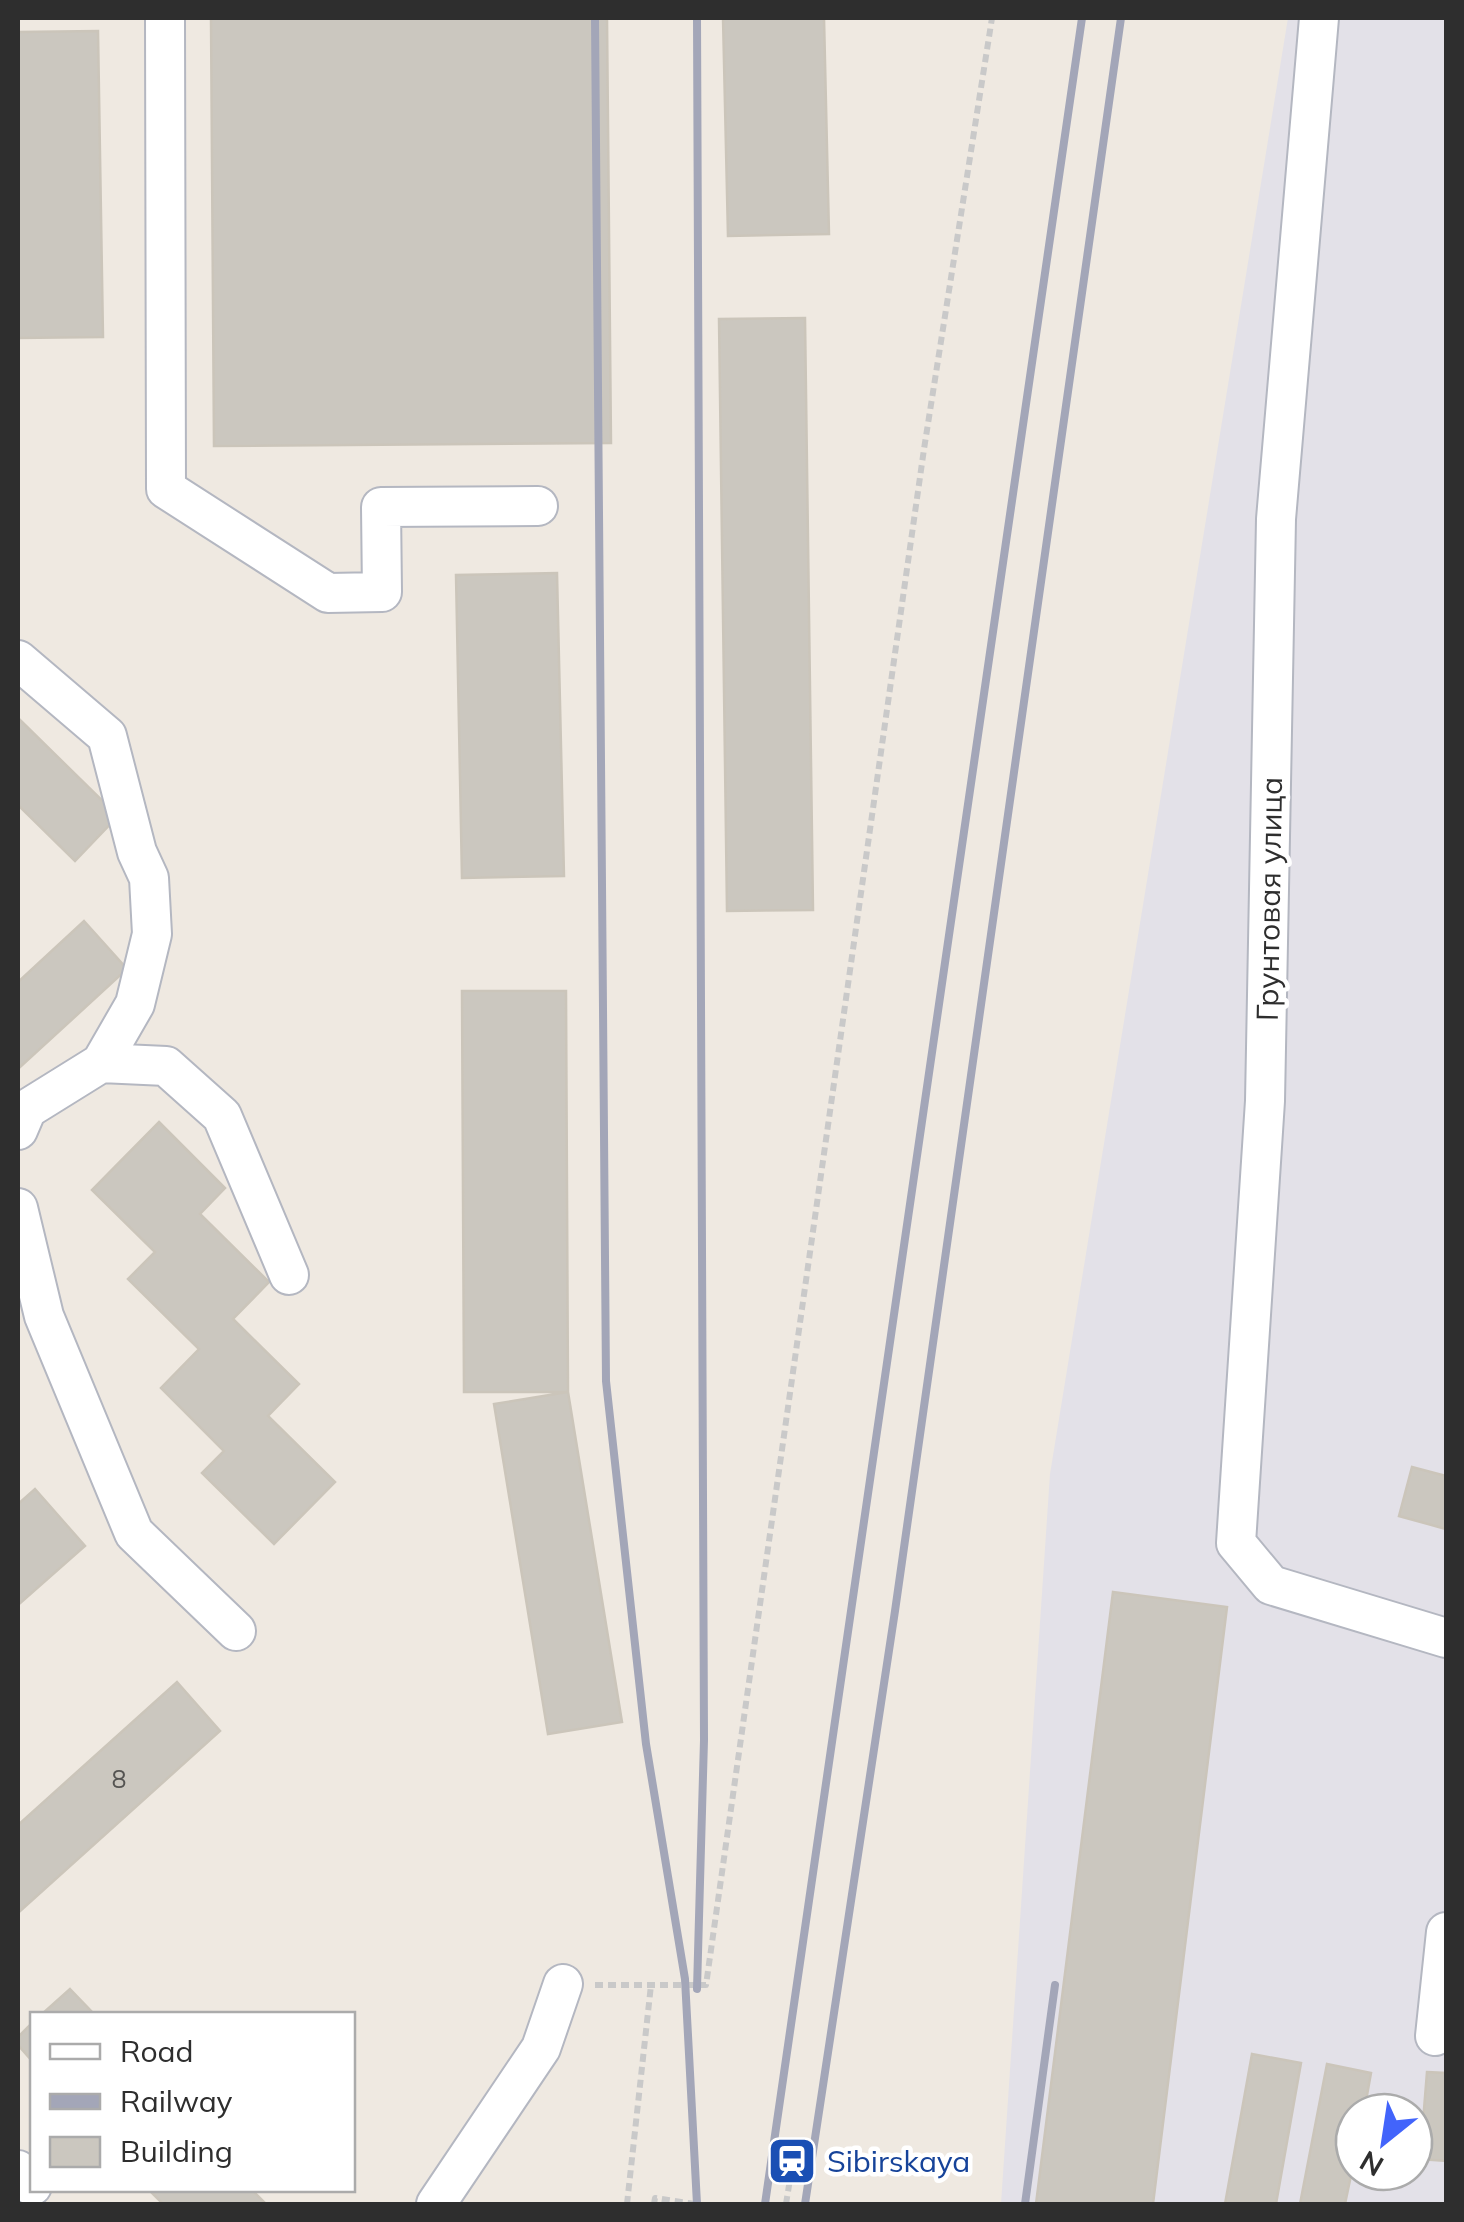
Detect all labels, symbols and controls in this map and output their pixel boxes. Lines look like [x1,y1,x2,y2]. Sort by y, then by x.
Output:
street label: Грунтовая улица [1248,777,1290,1021]
house number: 8 [111,1763,127,1794]
legend [30,2012,355,2192]
text: Road [120,2032,194,2070]
text: Railway [120,2082,233,2120]
north arrow [1334,2092,1434,2192]
text: Building [120,2132,233,2170]
station icon: Sibirskaya [766,2135,818,2187]
place label: Sibirskaya [827,2142,970,2180]
text: N [1353,2144,1389,2185]

